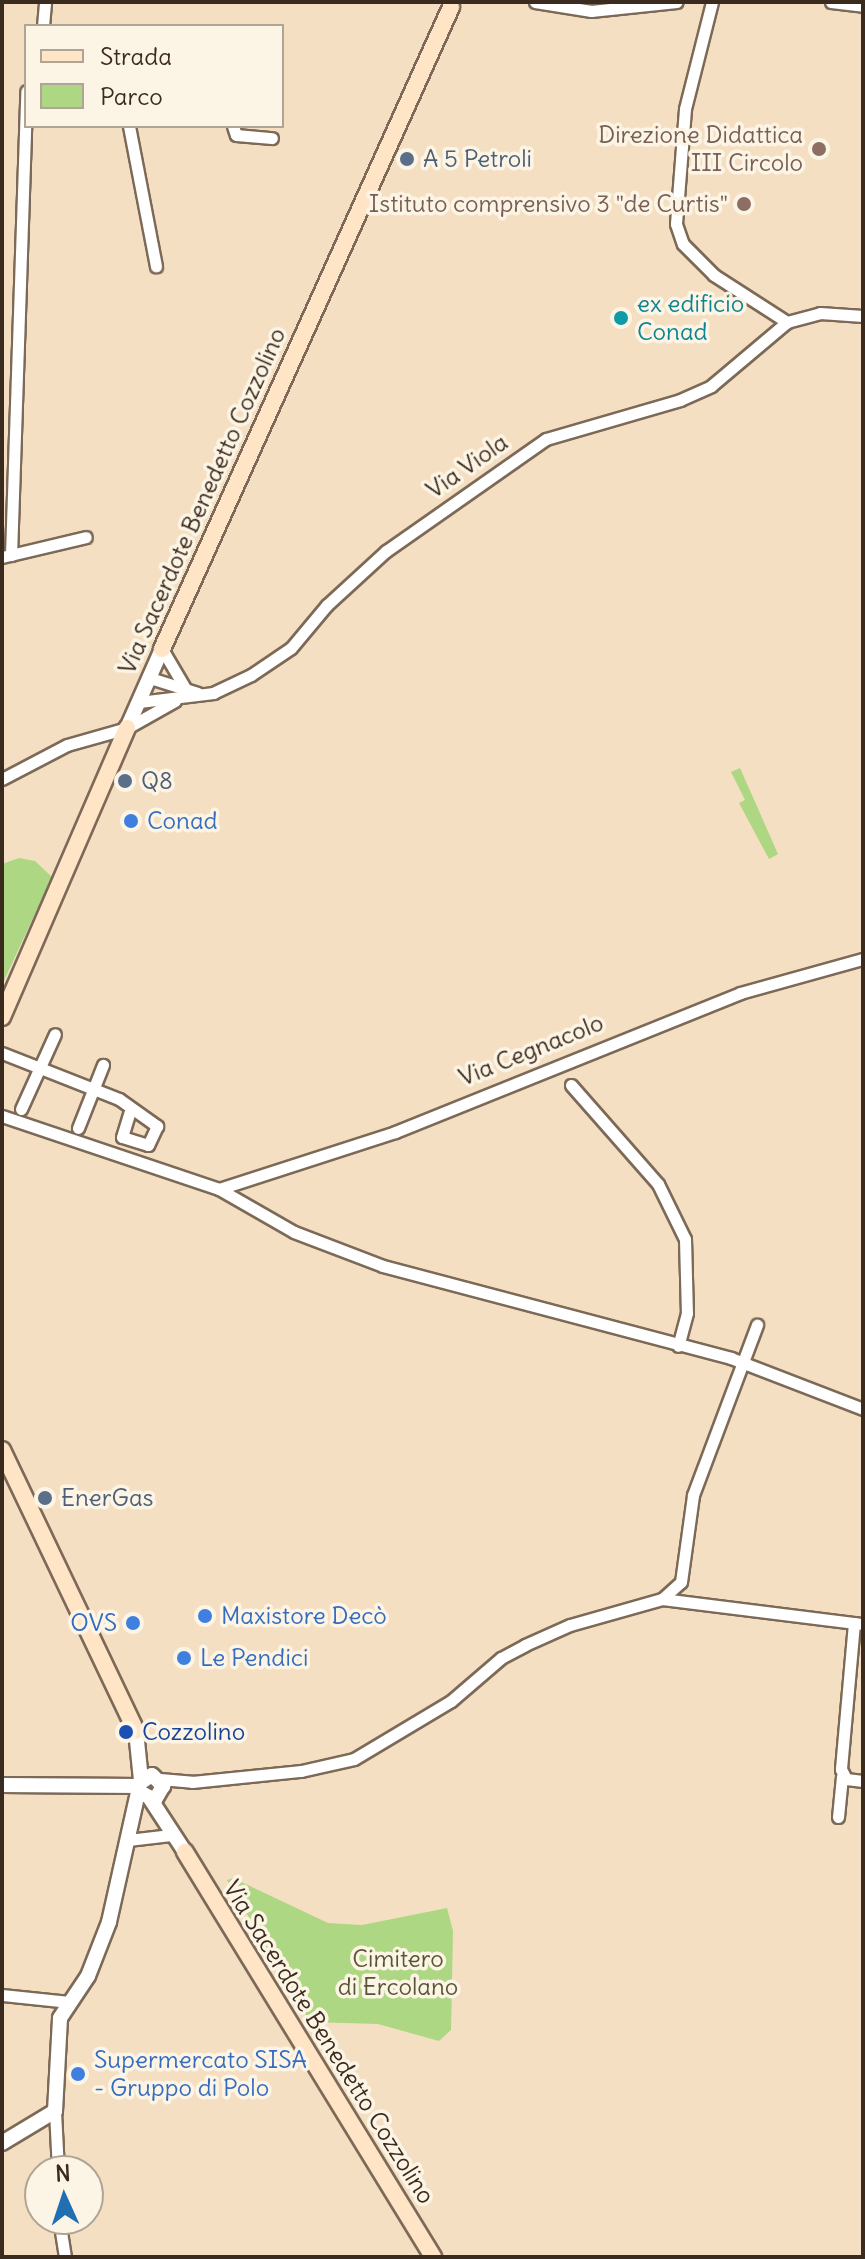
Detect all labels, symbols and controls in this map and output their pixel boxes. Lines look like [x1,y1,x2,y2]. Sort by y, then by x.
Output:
legend [24,24,284,128]
text: Strada [100,41,172,71]
text: Parco [100,81,163,111]
place label: Direzione Didattica III Circolo [598,121,803,177]
marker: Direzione Didattica III Circolo [810,140,828,158]
place label: A 5 Petroli [423,145,532,173]
marker: A 5 Petroli [398,150,416,168]
place label: Istituto comprensivo 3 "de Curtis" [369,190,728,218]
marker: Istituto comprensivo 3 "de Curtis" [735,195,753,213]
place label: ex edificio Conad [637,290,744,346]
marker: ex edificio Conad [612,309,630,327]
street label: Via Sacerdote Benedetto Cozzolino [112,323,292,679]
street label: Via Viola [421,428,513,504]
place label: Q8 [141,767,173,795]
marker: Q8 [116,772,134,790]
place label: Conad [147,807,218,835]
marker: Conad [122,812,140,830]
street label: Via Cegnacolo [455,1008,607,1092]
place label: EnerGas [61,1484,154,1512]
marker: EnerGas [36,1489,54,1507]
place label: Maxistore Decò [221,1602,387,1630]
marker: Maxistore Decò [196,1607,214,1625]
place label: OVS [70,1609,117,1637]
marker: OVS [124,1614,142,1632]
place label: Le Pendici [200,1644,308,1672]
marker: Le Pendici [175,1649,193,1667]
place label: Cozzolino [142,1718,245,1746]
marker: Cozzolino [117,1723,135,1741]
street label: Via Sacerdote Benedetto Cozzolino [217,1875,441,2209]
park label: Cimitero di Ercolano [338,1945,458,2001]
place label: Supermercato SISA - Gruppo di Polo [94,2046,307,2102]
marker: Supermercato SISA - Gruppo di Polo [69,2065,87,2083]
north arrow [24,2155,104,2235]
text: N [55,2159,71,2187]

